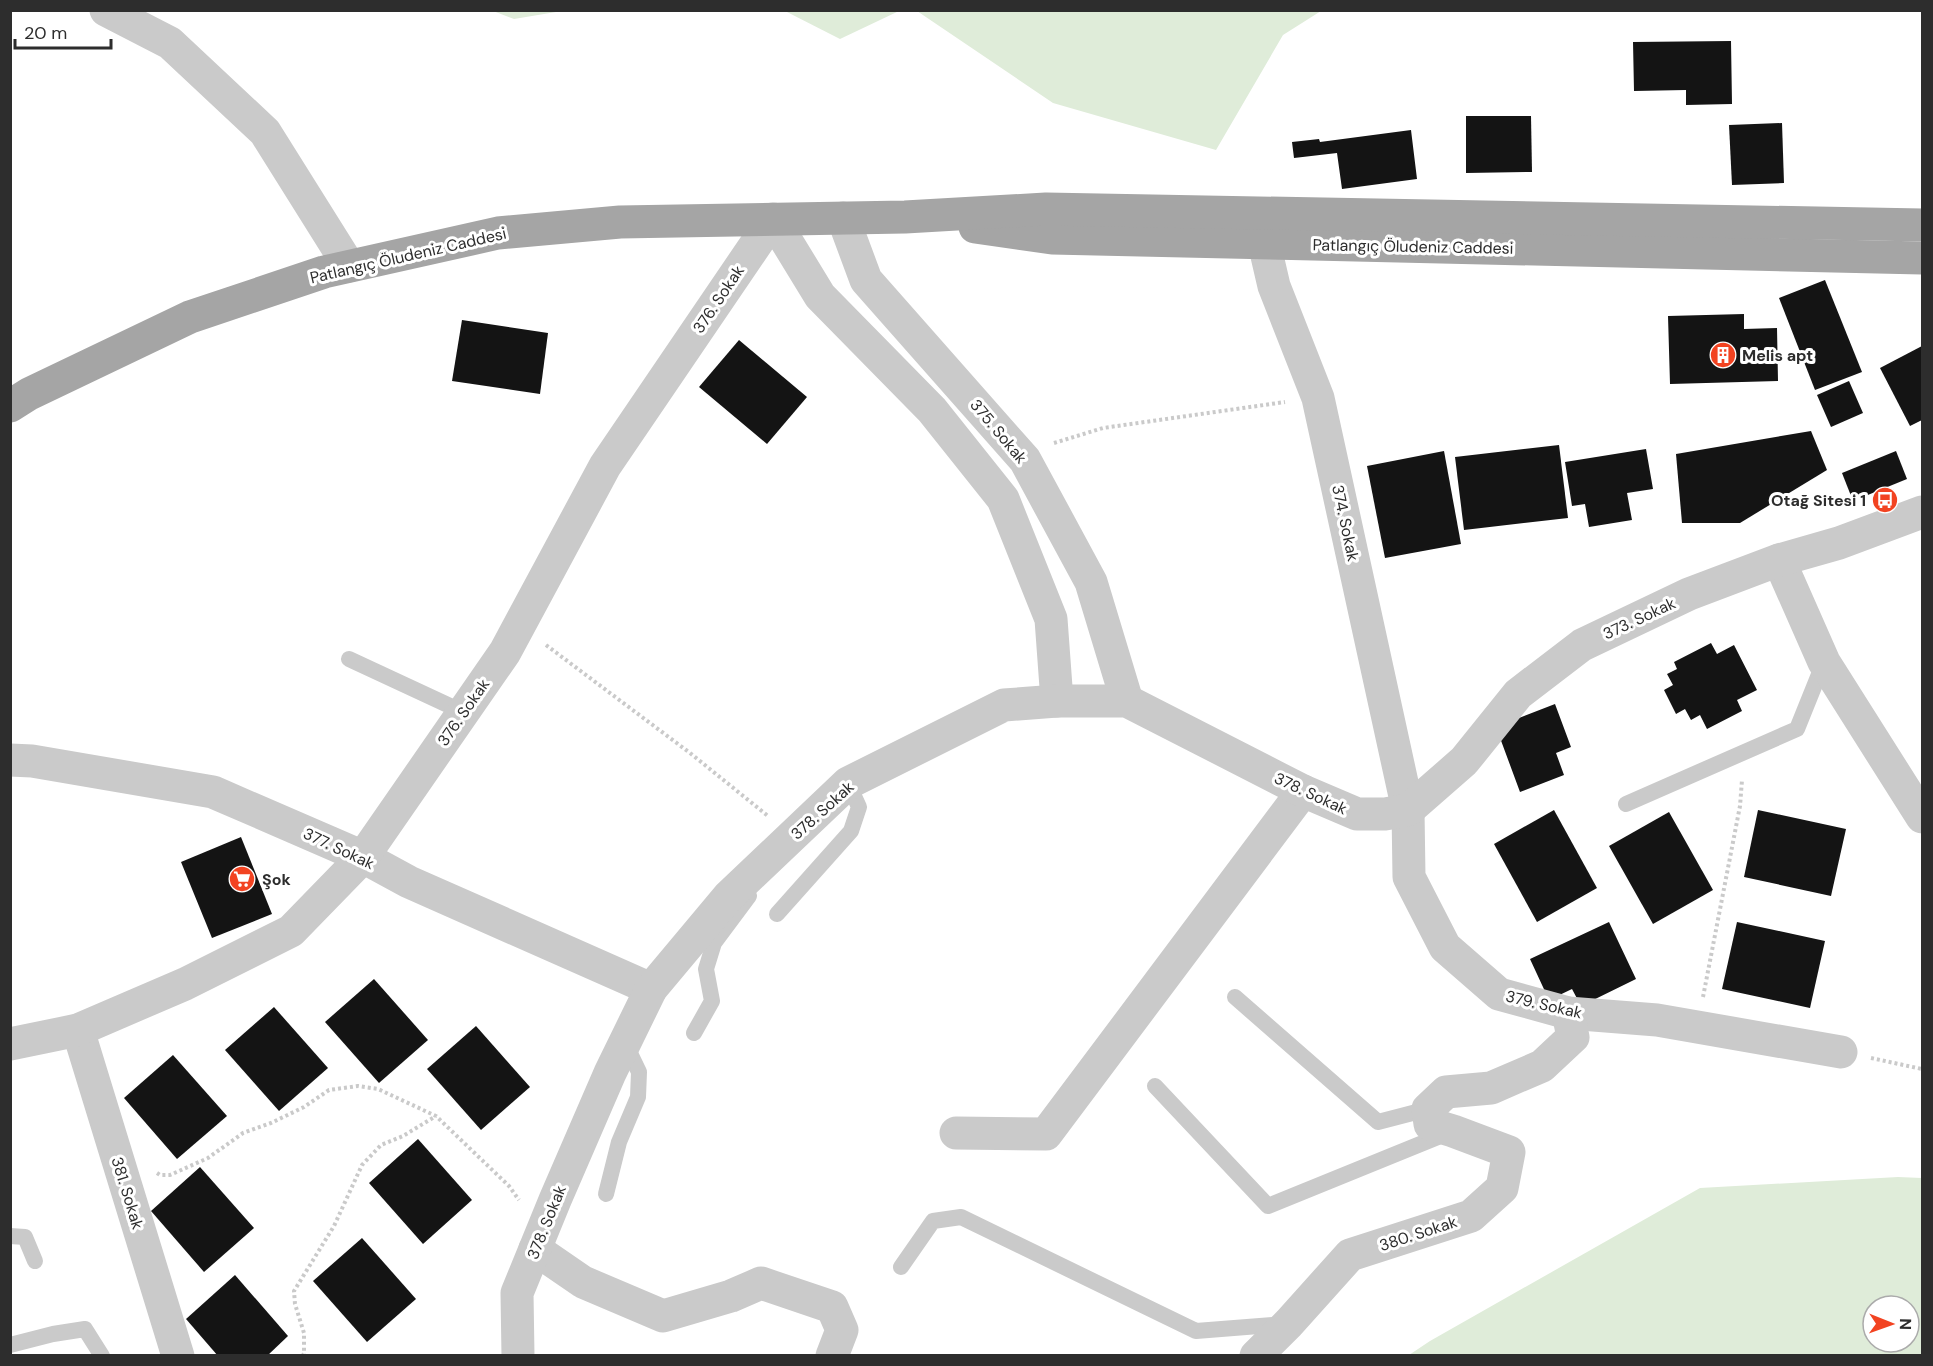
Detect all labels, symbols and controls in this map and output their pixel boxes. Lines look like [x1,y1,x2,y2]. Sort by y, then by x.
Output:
scale bar [15,12,111,50]
text: 20 m [24,21,67,45]
street label: Patlangıç Öludeniz Caddesi [308,223,508,288]
street label: Patlangıç Öludeniz Caddesi [1312,234,1514,259]
street label: 376. Sokak [688,261,749,337]
building icon: Melis apt [1708,340,1738,370]
place label: Melis apt [1742,345,1813,366]
street label: 375. Sokak [966,395,1032,468]
street label: 374. Sokak [1327,483,1364,563]
bus stop icon: Otağ Sitesi 1 [1870,485,1900,515]
place label: Otağ Sitesi 1 [1771,490,1866,511]
street label: 373. Sokak [1600,593,1679,644]
street label: 376. Sokak [433,674,494,750]
street label: 378. Sokak [1271,767,1351,819]
street label: 378. Sokak [786,776,858,844]
street label: 377. Sokak [300,823,378,874]
supermarket icon: Şok [227,864,257,894]
place label: Şok [262,869,291,890]
street label: 379. Sokak [1504,986,1584,1023]
street label: 381. Sokak [107,1154,149,1232]
street label: 378. Sokak [522,1182,571,1262]
street label: 380. Sokak [1377,1211,1460,1256]
north arrow [1861,1294,1921,1354]
text: N [1895,1318,1916,1330]

